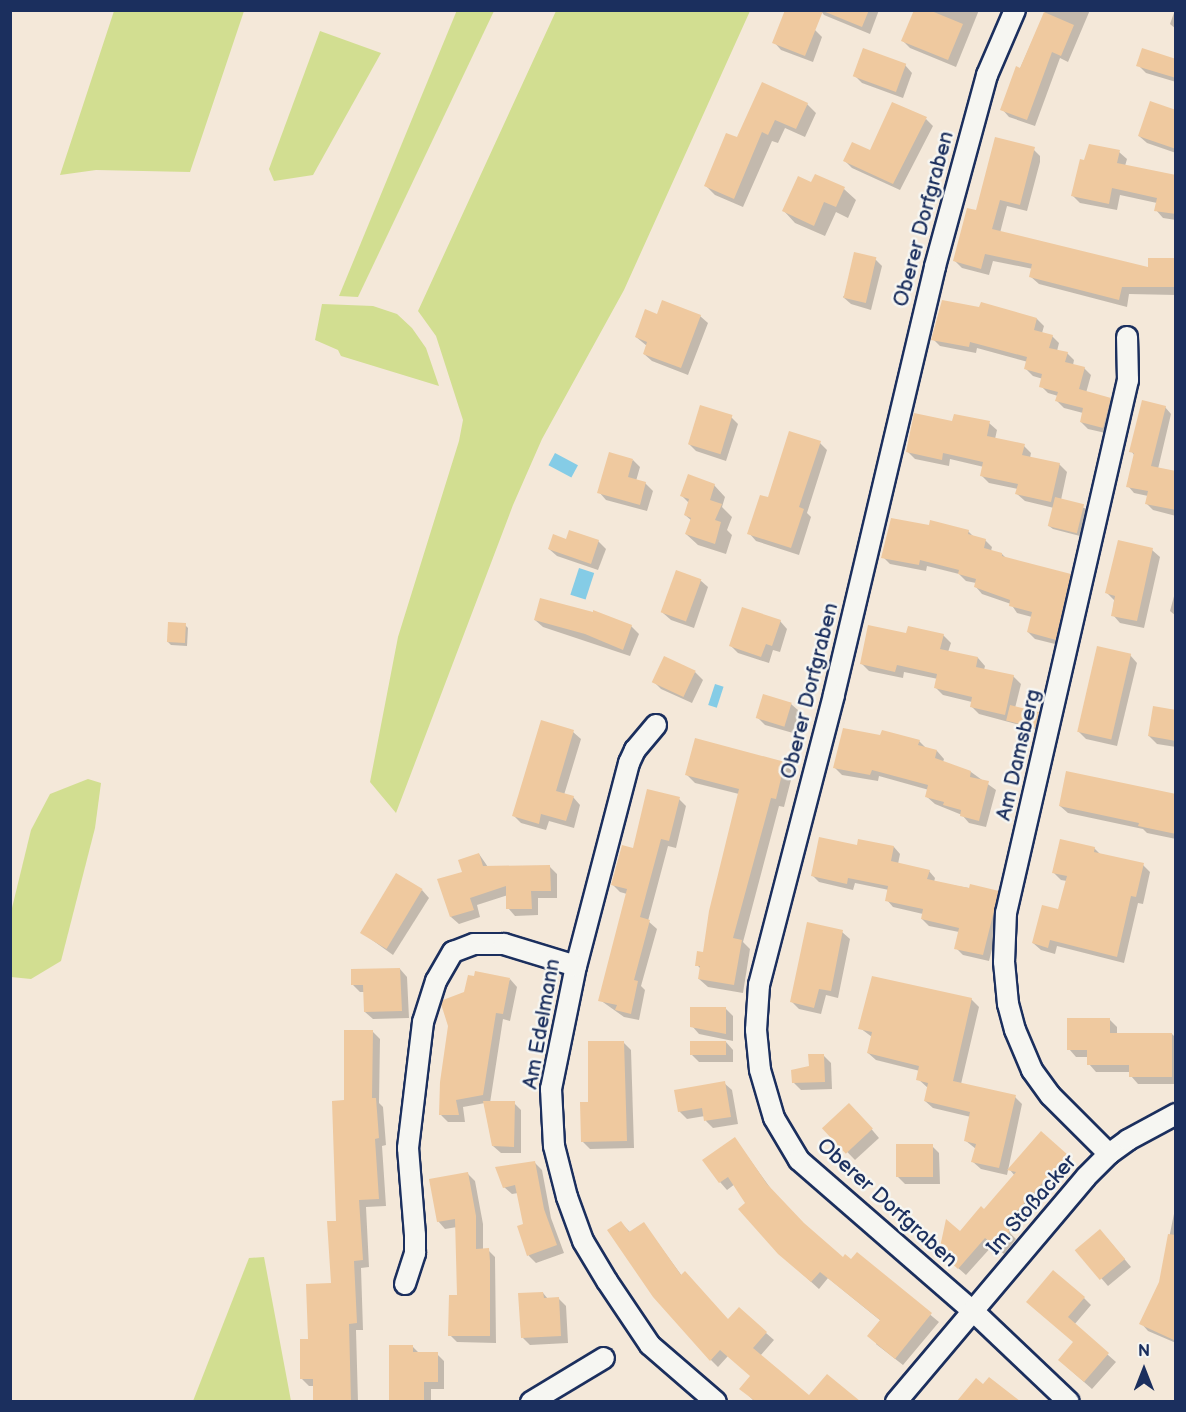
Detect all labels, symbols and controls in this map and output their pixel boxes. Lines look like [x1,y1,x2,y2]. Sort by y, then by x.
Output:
street label: Oberer Dorfgraben [888,128,960,310]
street label: Oberer Dorfgraben [776,600,844,782]
street label: Am Damsberg [992,687,1046,823]
street label: Am Edelmann [518,957,566,1091]
street label: Oberer Dorfgraben [811,1133,963,1273]
street label: Im Stoßacker [982,1150,1082,1260]
north arrow [1114,1340,1174,1400]
text: N [1138,1342,1150,1361]

